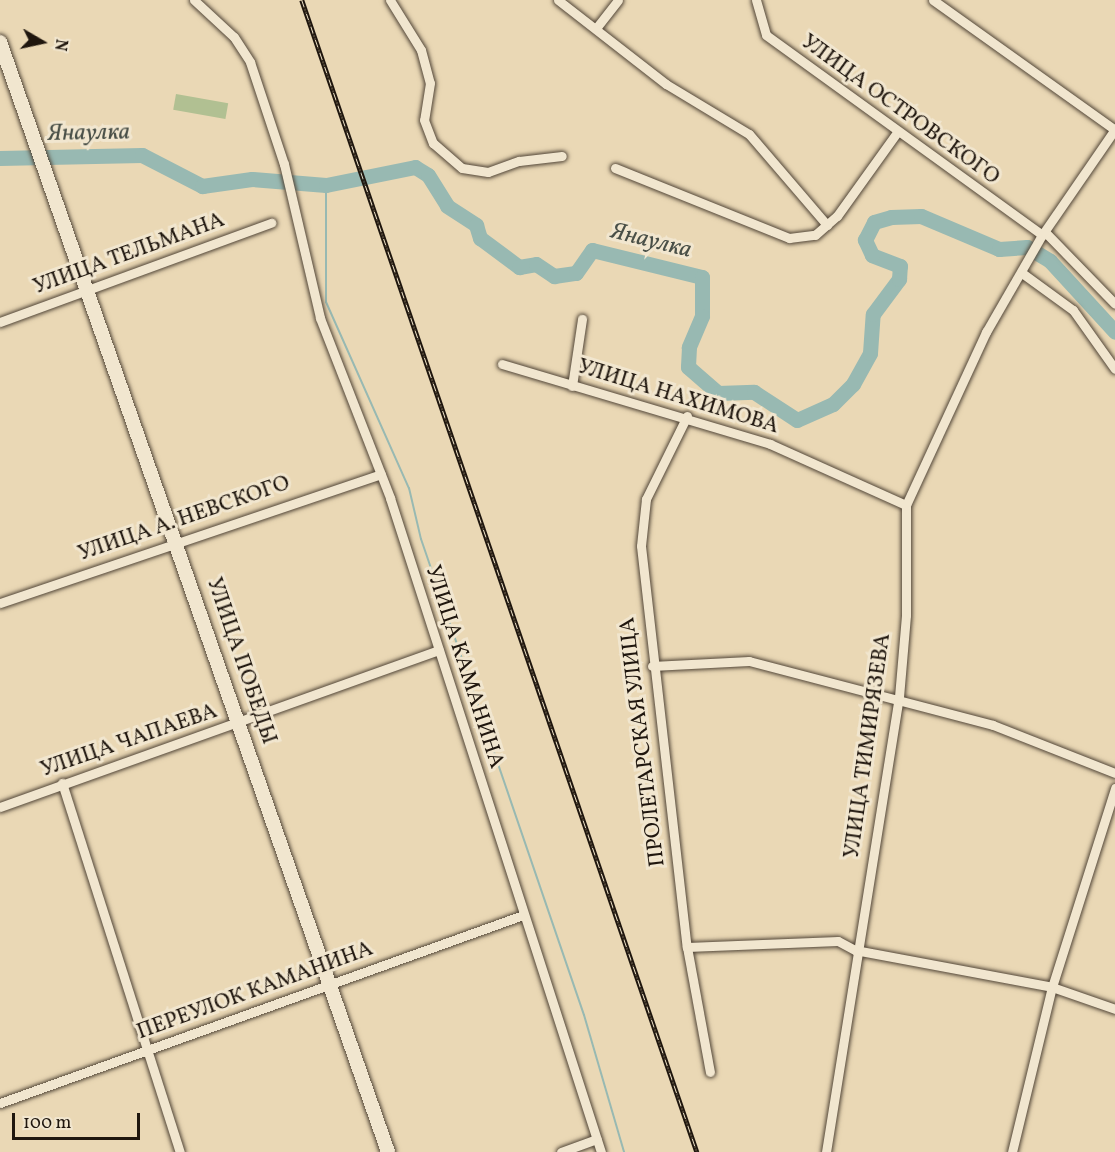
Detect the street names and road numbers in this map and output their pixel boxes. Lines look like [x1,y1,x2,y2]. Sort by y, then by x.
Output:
street label: УЛИЦА ОСТРОВСКОГО [796,29,1004,191]
street label: УЛИЦА ТЕЛЬМАНА [30,207,228,301]
street label: УЛИЦА НАХИМОВА [574,354,782,440]
street label: УЛИЦА А. НЕВСКОГО [75,470,293,568]
street label: УЛИЦА КАМАНИНА [419,562,509,772]
street label: УЛИЦА ПОБЕДЫ [200,574,282,748]
street label: ПРОЛЕТАРСКАЯ УЛИЦА [615,616,671,868]
street label: УЛИЦА ТИМИРЯЗЕВА [839,631,897,861]
street label: УЛИЦА ЧАПАЕВА [37,698,221,784]
street label: ПЕРЕУЛОК КАМАНИНА [133,936,377,1046]

